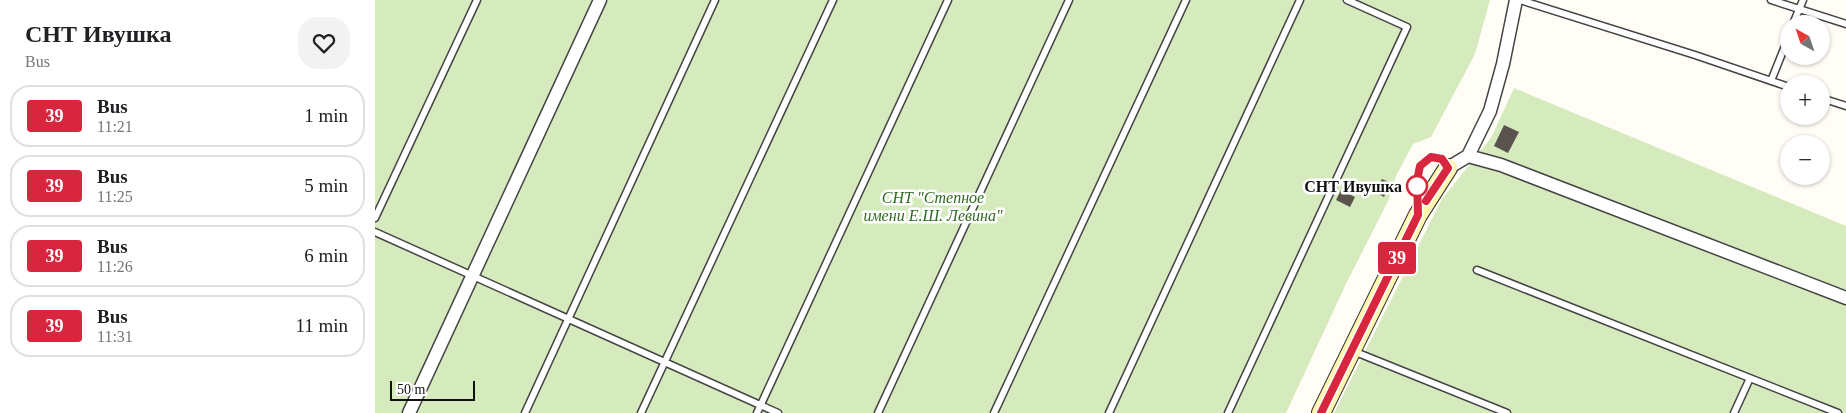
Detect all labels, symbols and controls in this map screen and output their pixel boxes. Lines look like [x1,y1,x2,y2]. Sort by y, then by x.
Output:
north arrow [1780,15,1830,65]
map controls [1780,15,1830,185]
button: heart [298,17,350,69]
text: СНТ Ивушка [25,21,172,47]
text: Bus [25,53,50,70]
button: + [1780,75,1830,125]
text: Bus [97,96,128,117]
text: 1 min [304,105,348,126]
text: 39 [46,106,64,126]
text: 11:21 [97,118,133,135]
button: − [1780,135,1830,185]
text: Bus [97,166,128,187]
text: 5 min [304,175,348,196]
marker: СНТ Ивушка [1406,175,1428,197]
text: 39 [46,176,64,196]
place label: СНТ Ивушка [1304,178,1402,196]
text: 11:25 [97,188,133,205]
park label: СНТ "Степное имени Е.Ш. Левина" [863,189,1003,224]
text: Bus [97,236,128,257]
line badge: 39 [1375,242,1419,274]
text: 6 min [304,245,348,266]
text: 39 [46,246,64,266]
text: 39 [1388,248,1406,268]
text: 11:26 [97,258,133,275]
text: Bus [97,306,128,327]
text: 11 min [295,315,348,336]
text: 39 [46,316,64,336]
text: 11:31 [97,328,133,345]
scale bar [390,378,475,401]
text: 50 m [397,382,425,397]

